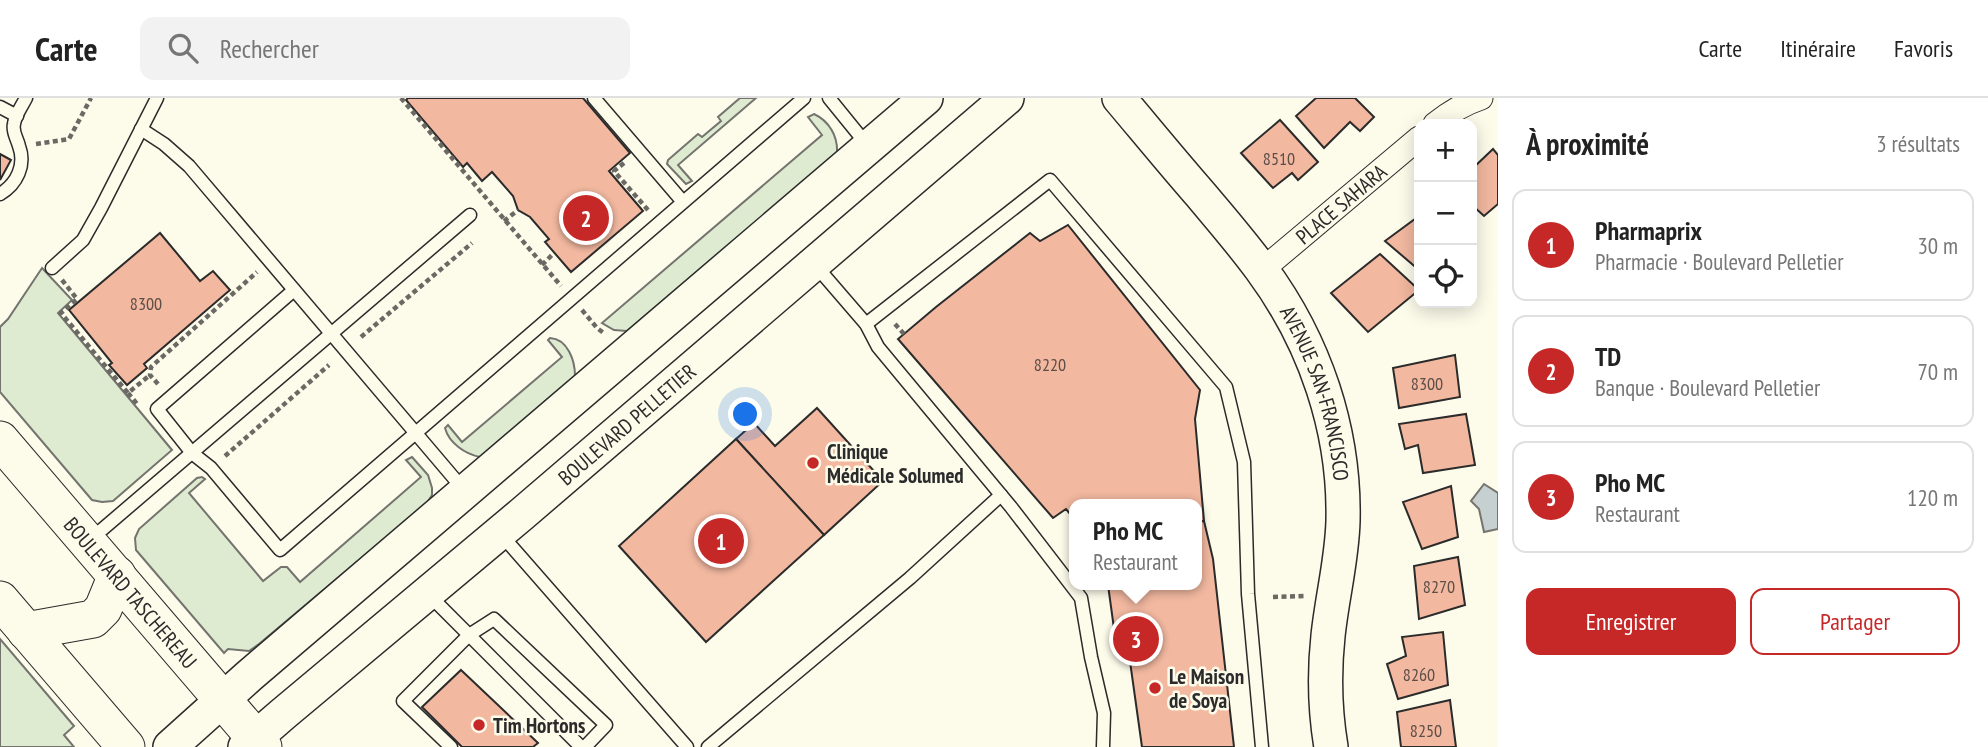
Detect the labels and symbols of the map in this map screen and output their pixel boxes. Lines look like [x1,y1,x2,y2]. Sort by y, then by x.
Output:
house number: 8510 [1263,147,1295,170]
street label: PLACE SAHARA [1290,158,1392,250]
pin: 2 [563,192,609,244]
house number: 8300 [130,292,162,315]
street label: AVENUE SAN-FRANCISCO [1275,301,1355,482]
house number: 8220 [1034,353,1066,376]
street label: BOULEVARD PELLETIER [552,358,701,491]
house number: 8300 [1411,372,1443,395]
your location [728,397,762,431]
place label: Clinique Médicale Solumed [827,438,964,489]
marker: Clinique Médicale Solumed [805,455,821,471]
street label: BOULEVARD TASCHEREAU [58,511,203,674]
pin: 1 [698,515,744,567]
house number: 8270 [1423,575,1455,598]
pin: 3 [1113,613,1159,665]
place label: Le Maison de Soya [1169,663,1244,714]
house number: 8260 [1403,663,1435,686]
marker: Le Maison de Soya [1147,680,1163,696]
place label: Tim Hortons [493,712,585,739]
marker: Tim Hortons [471,717,487,733]
house number: 8250 [1410,719,1442,742]

